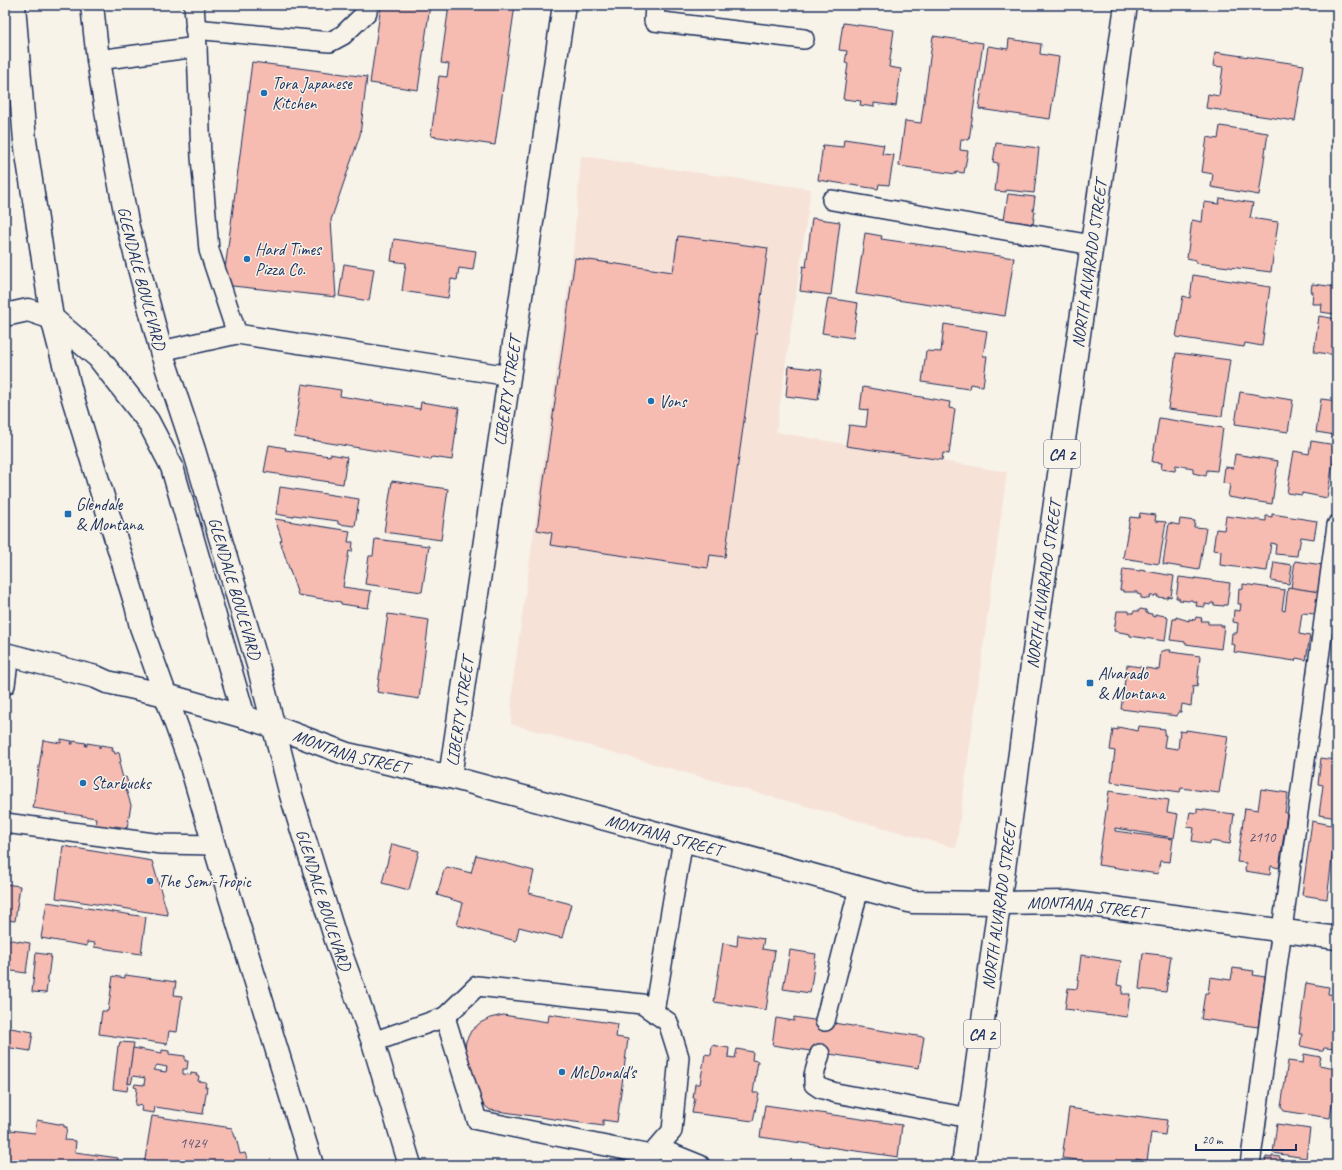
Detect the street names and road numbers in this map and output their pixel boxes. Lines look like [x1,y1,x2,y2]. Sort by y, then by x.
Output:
street label: NORTH ALVARADO STREET [1067,175,1113,349]
street label: GLENDALE BOULEVARD [113,205,171,354]
street label: LIBERTY STREET [489,331,526,447]
road number: CA 2 [1044,440,1080,468]
street label: NORTH ALVARADO STREET [1022,495,1067,670]
street label: GLENDALE BOULEVARD [204,515,266,664]
street label: LIBERTY STREET [442,652,479,768]
street label: MONTANA STREET [290,725,415,779]
street label: MONTANA STREET [603,810,728,862]
street label: NORTH ALVARADO STREET [977,816,1022,991]
street label: GLENDALE BOULEVARD [291,827,357,975]
street label: MONTANA STREET [1027,892,1151,924]
road number: CA 2 [964,1020,1000,1048]

